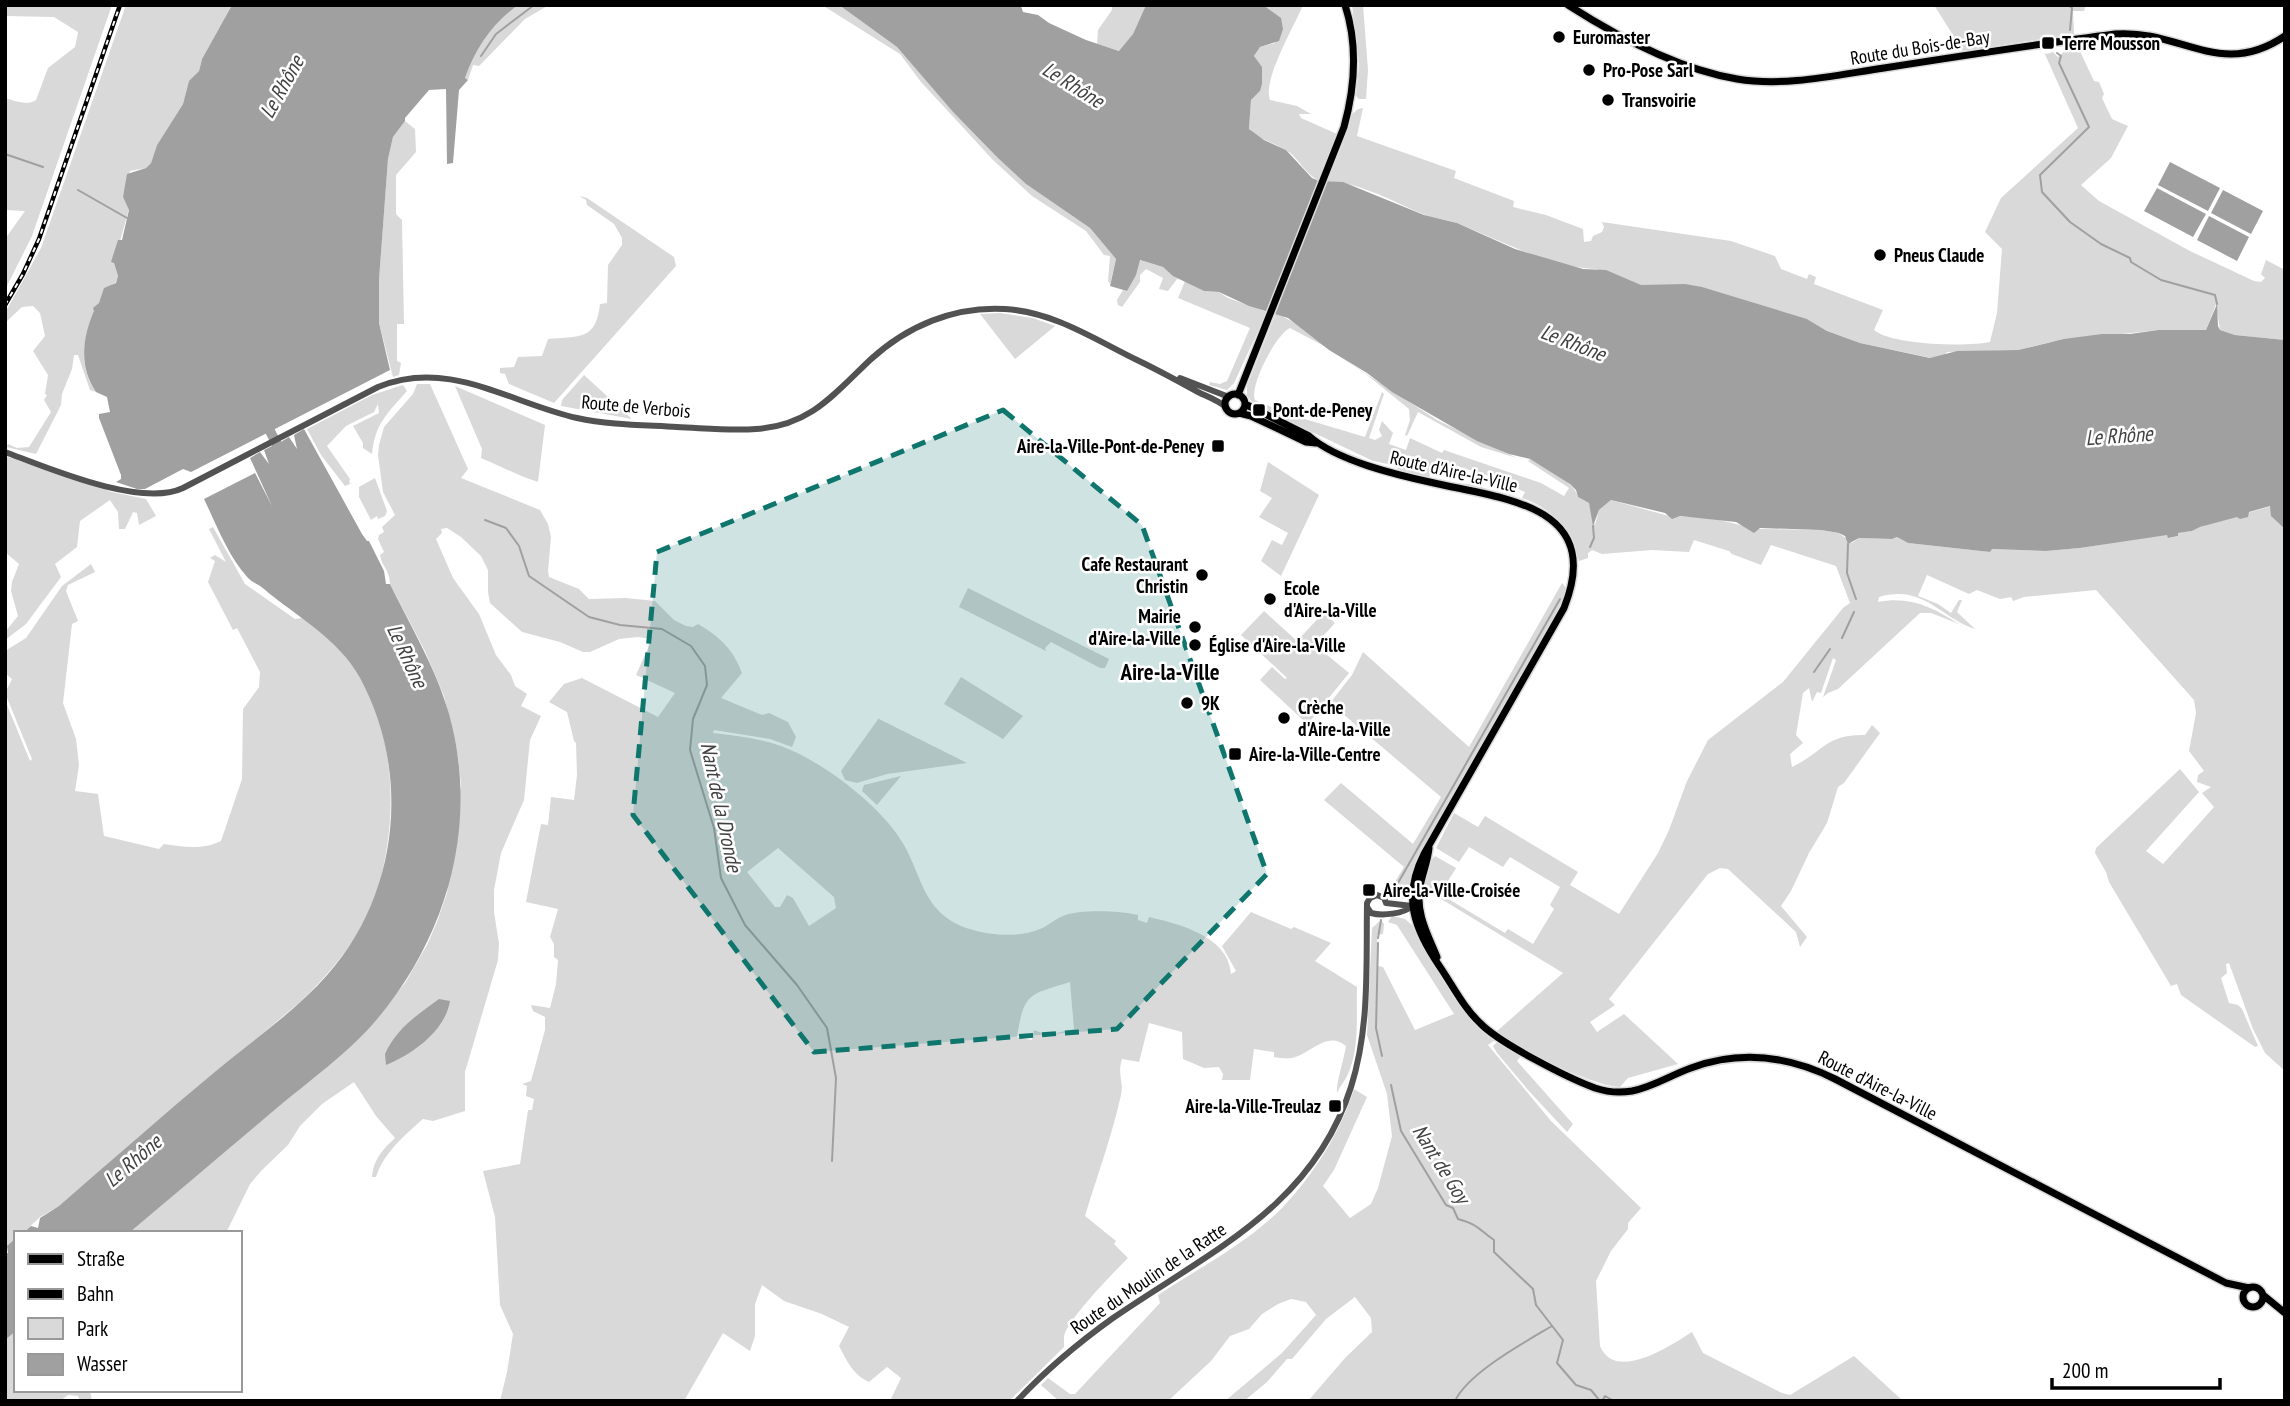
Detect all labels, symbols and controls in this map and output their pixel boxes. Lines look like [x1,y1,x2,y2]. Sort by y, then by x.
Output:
street label: Route du Bois-de-Bay [1849,24,1992,70]
place label: Euromaster [1573,25,1650,49]
marker: Euromaster [1551,29,1567,45]
place label: Terre Mousson [2062,31,2160,55]
marker: Terre Mousson [2040,35,2056,51]
water label: Le Rhône [253,50,310,123]
water label: Le Rhône [1038,55,1110,115]
place label: Pro-Pose Sarl [1603,58,1694,82]
marker: Pro-Pose Sarl [1581,62,1597,78]
place label: Transvoirie [1622,88,1696,112]
marker: Transvoirie [1600,92,1616,108]
place label: Pneus Claude [1894,243,1984,267]
marker: Pneus Claude [1872,247,1888,263]
water label: Le Rhône [1537,318,1611,368]
street label: Route de Verbois [580,389,692,423]
place label: Pont-de-Peney [1273,398,1373,422]
marker: Pont-de-Peney [1251,402,1267,418]
water label: Le Rhône [2085,420,2155,451]
place label: Aire-la-Ville-Pont-de-Peney [1016,434,1204,458]
marker: Aire-la-Ville-Pont-de-Peney [1210,438,1226,454]
street label: Route d'Aire-la-Ville [1388,445,1520,497]
place label: Cafe Restaurant Christin [1082,552,1188,598]
marker: Cafe Restaurant Christin [1194,567,1210,583]
place label: Ecole d'Aire-la-Ville [1284,576,1377,622]
marker: Ecole d'Aire-la-Ville [1262,591,1278,607]
place label: Mairie d'Aire-la-Ville [1088,604,1181,650]
marker: Mairie d'Aire-la-Ville [1187,619,1203,635]
water label: Le Rhône [381,620,434,693]
place label: Église d'Aire-la-Ville [1209,633,1346,657]
marker: Église d'Aire-la-Ville [1187,637,1203,653]
district label: Aire-la-Ville [1119,657,1220,686]
place label: 9K [1201,691,1220,715]
marker: 9K [1179,695,1195,711]
place label: Crèche d'Aire-la-Ville [1298,695,1391,741]
marker: Crèche d'Aire-la-Ville [1276,710,1292,726]
water label: Nant de la Dronde [695,740,749,876]
place label: Aire-la-Ville-Centre [1248,742,1381,766]
marker: Aire-la-Ville-Centre [1227,746,1243,762]
place label: Aire-la-Ville-Croisée [1382,878,1520,902]
marker: Aire-la-Ville-Croisée [1361,882,1377,898]
street label: Route d'Aire-la-Ville [1815,1045,1942,1125]
place label: Aire-la-Ville-Treulaz [1184,1094,1321,1118]
marker: Aire-la-Ville-Treulaz [1327,1098,1343,1114]
water label: Nant de Goy [1407,1119,1478,1211]
water label: Le Rhône [98,1128,168,1193]
street label: Route du Moulin de la Ratte [1066,1217,1231,1339]
legend [14,1231,242,1392]
text: Straße [77,1245,125,1272]
text: Bahn [77,1280,114,1307]
text: Park [77,1315,108,1342]
scale bar [2052,1346,2220,1390]
text: Wasser [77,1350,128,1377]
text: 200 m [2062,1357,2108,1384]

